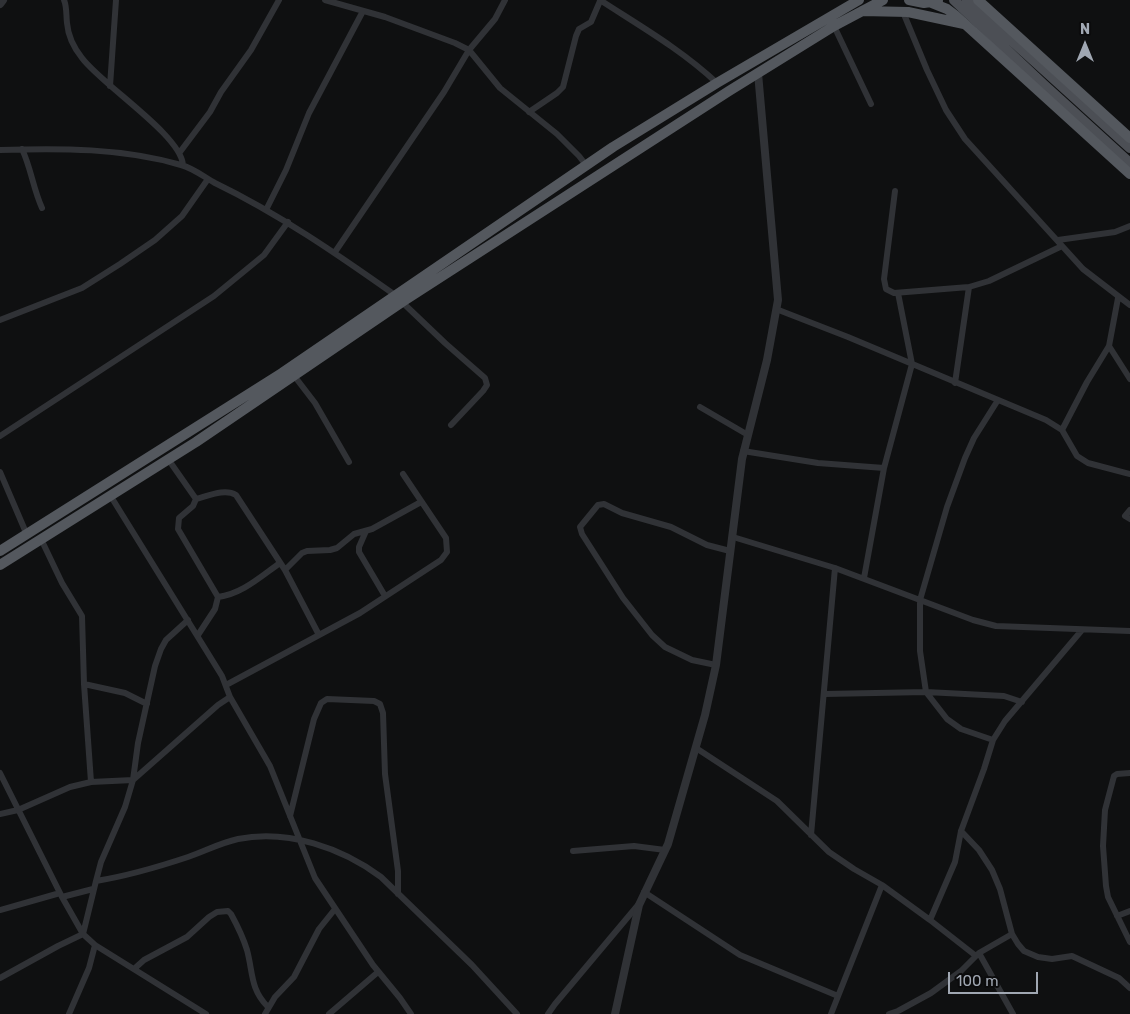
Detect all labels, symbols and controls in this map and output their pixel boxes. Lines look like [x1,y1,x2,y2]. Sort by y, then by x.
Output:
north arrow [1060,20,1110,70]
text: N [1080,21,1090,38]
scale bar [950,962,1040,994]
text: 100 m [956,972,998,990]

